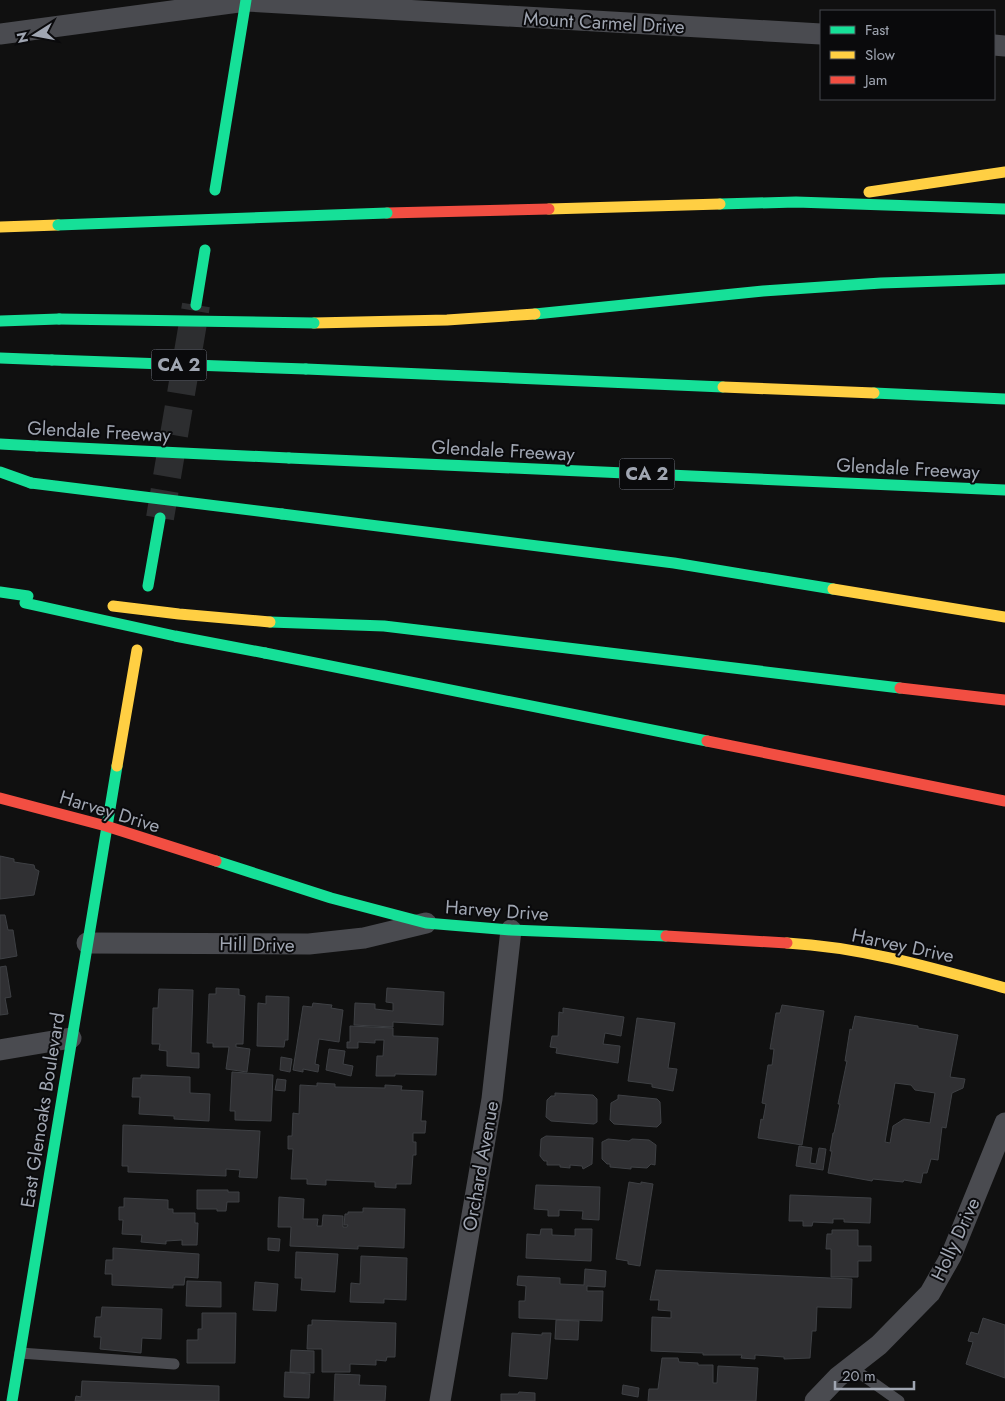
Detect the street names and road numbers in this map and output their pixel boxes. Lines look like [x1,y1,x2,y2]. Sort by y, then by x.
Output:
street label: Mount Carmel Drive [523,5,686,40]
road number: CA 2 [152,350,206,380]
street label: Glendale Freeway [27,414,172,449]
street label: Glendale Freeway [431,433,576,468]
street label: Glendale Freeway [836,451,981,486]
road number: CA 2 [620,458,674,489]
street label: Harvey Drive [56,783,164,840]
street label: Harvey Drive [444,893,550,928]
street label: Harvey Drive [849,922,957,970]
street label: Hill Drive [219,930,295,959]
street label: East Glenoaks Boulevard [14,1011,71,1210]
street label: Orchard Avenue [456,1099,505,1233]
street label: Holly Drive [924,1193,987,1285]

